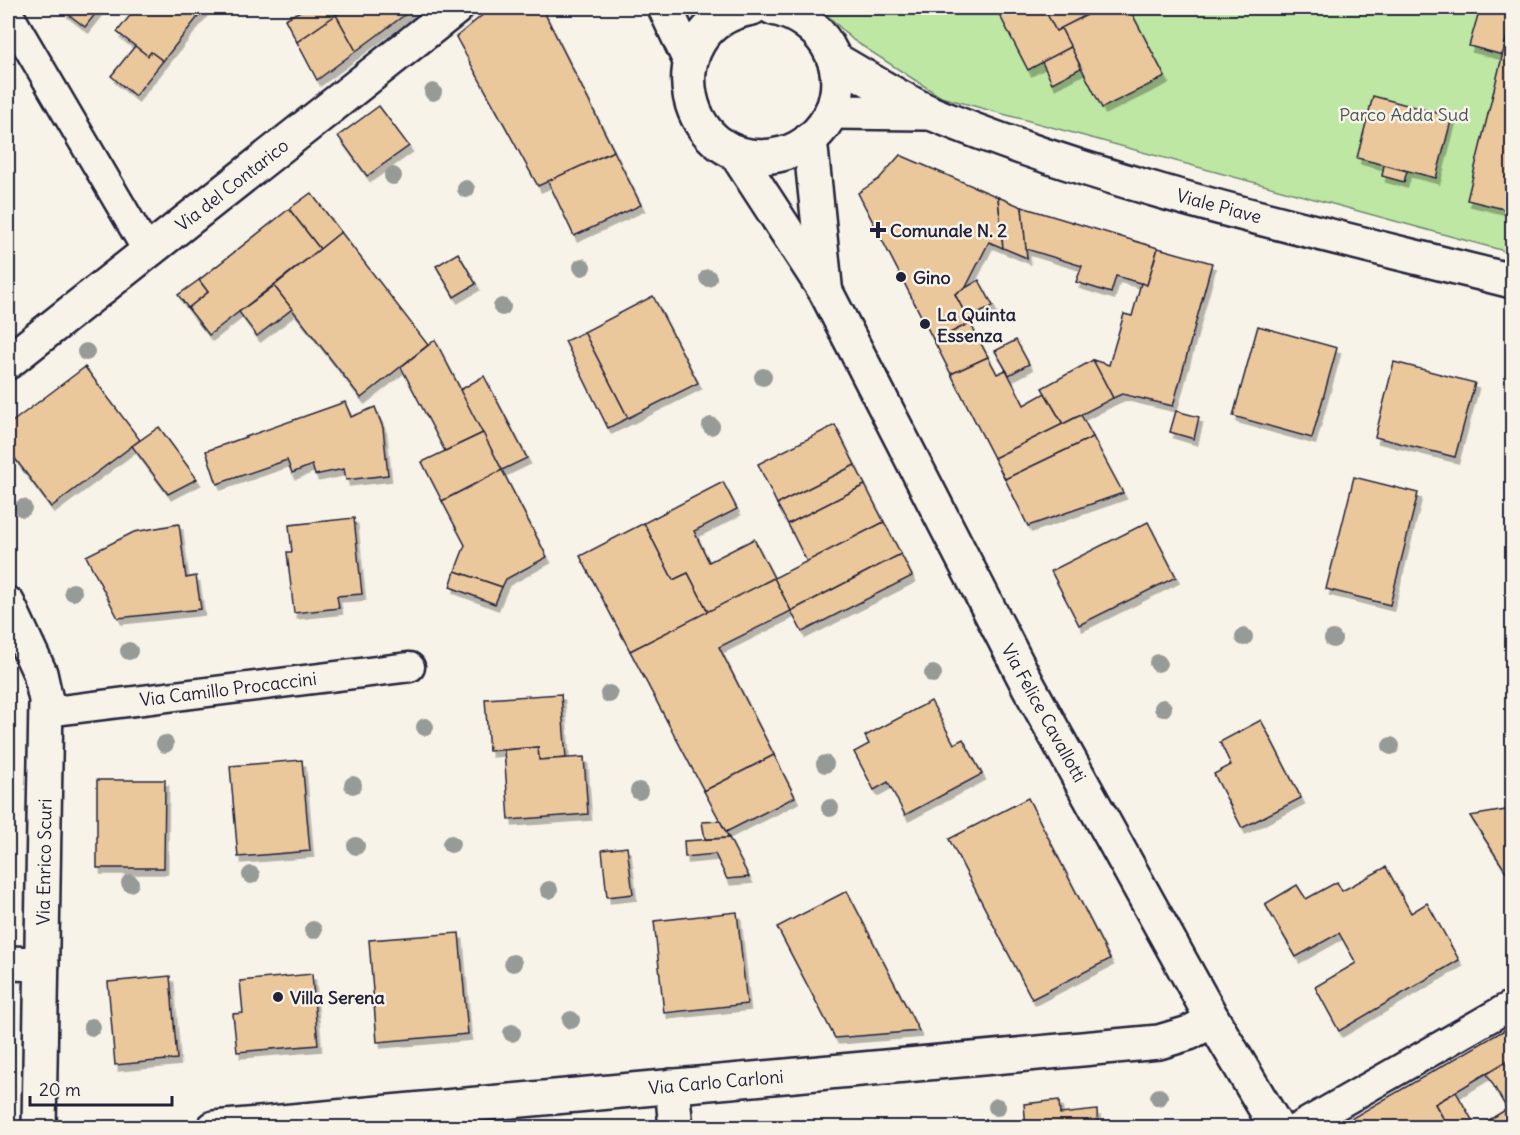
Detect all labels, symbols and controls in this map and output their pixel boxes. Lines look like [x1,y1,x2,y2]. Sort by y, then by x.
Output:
park label: Parco Adda Sud [1339,103,1469,126]
street label: Via del Contarico [171,134,293,236]
street label: Viale Piave [1174,184,1264,228]
place label: Comunale N. 2 [890,219,1007,242]
marker: Comunale N. 2 [871,223,885,237]
place label: Gino [913,266,951,289]
marker: Gino [894,270,908,284]
place label: La Quinta Essenza [937,303,1016,347]
marker: La Quinta Essenza [918,317,932,331]
street label: Via Felice Cavallotti [996,640,1092,786]
street label: Via Camillo Procaccini [138,667,318,711]
street label: Via Enrico Scuri [31,799,57,925]
place label: Villa Serena [290,986,385,1009]
marker: Villa Serena [271,990,285,1004]
street label: Via Carlo Carloni [647,1065,785,1099]
scale bar [30,1069,172,1107]
text: 20 m [39,1078,81,1101]

